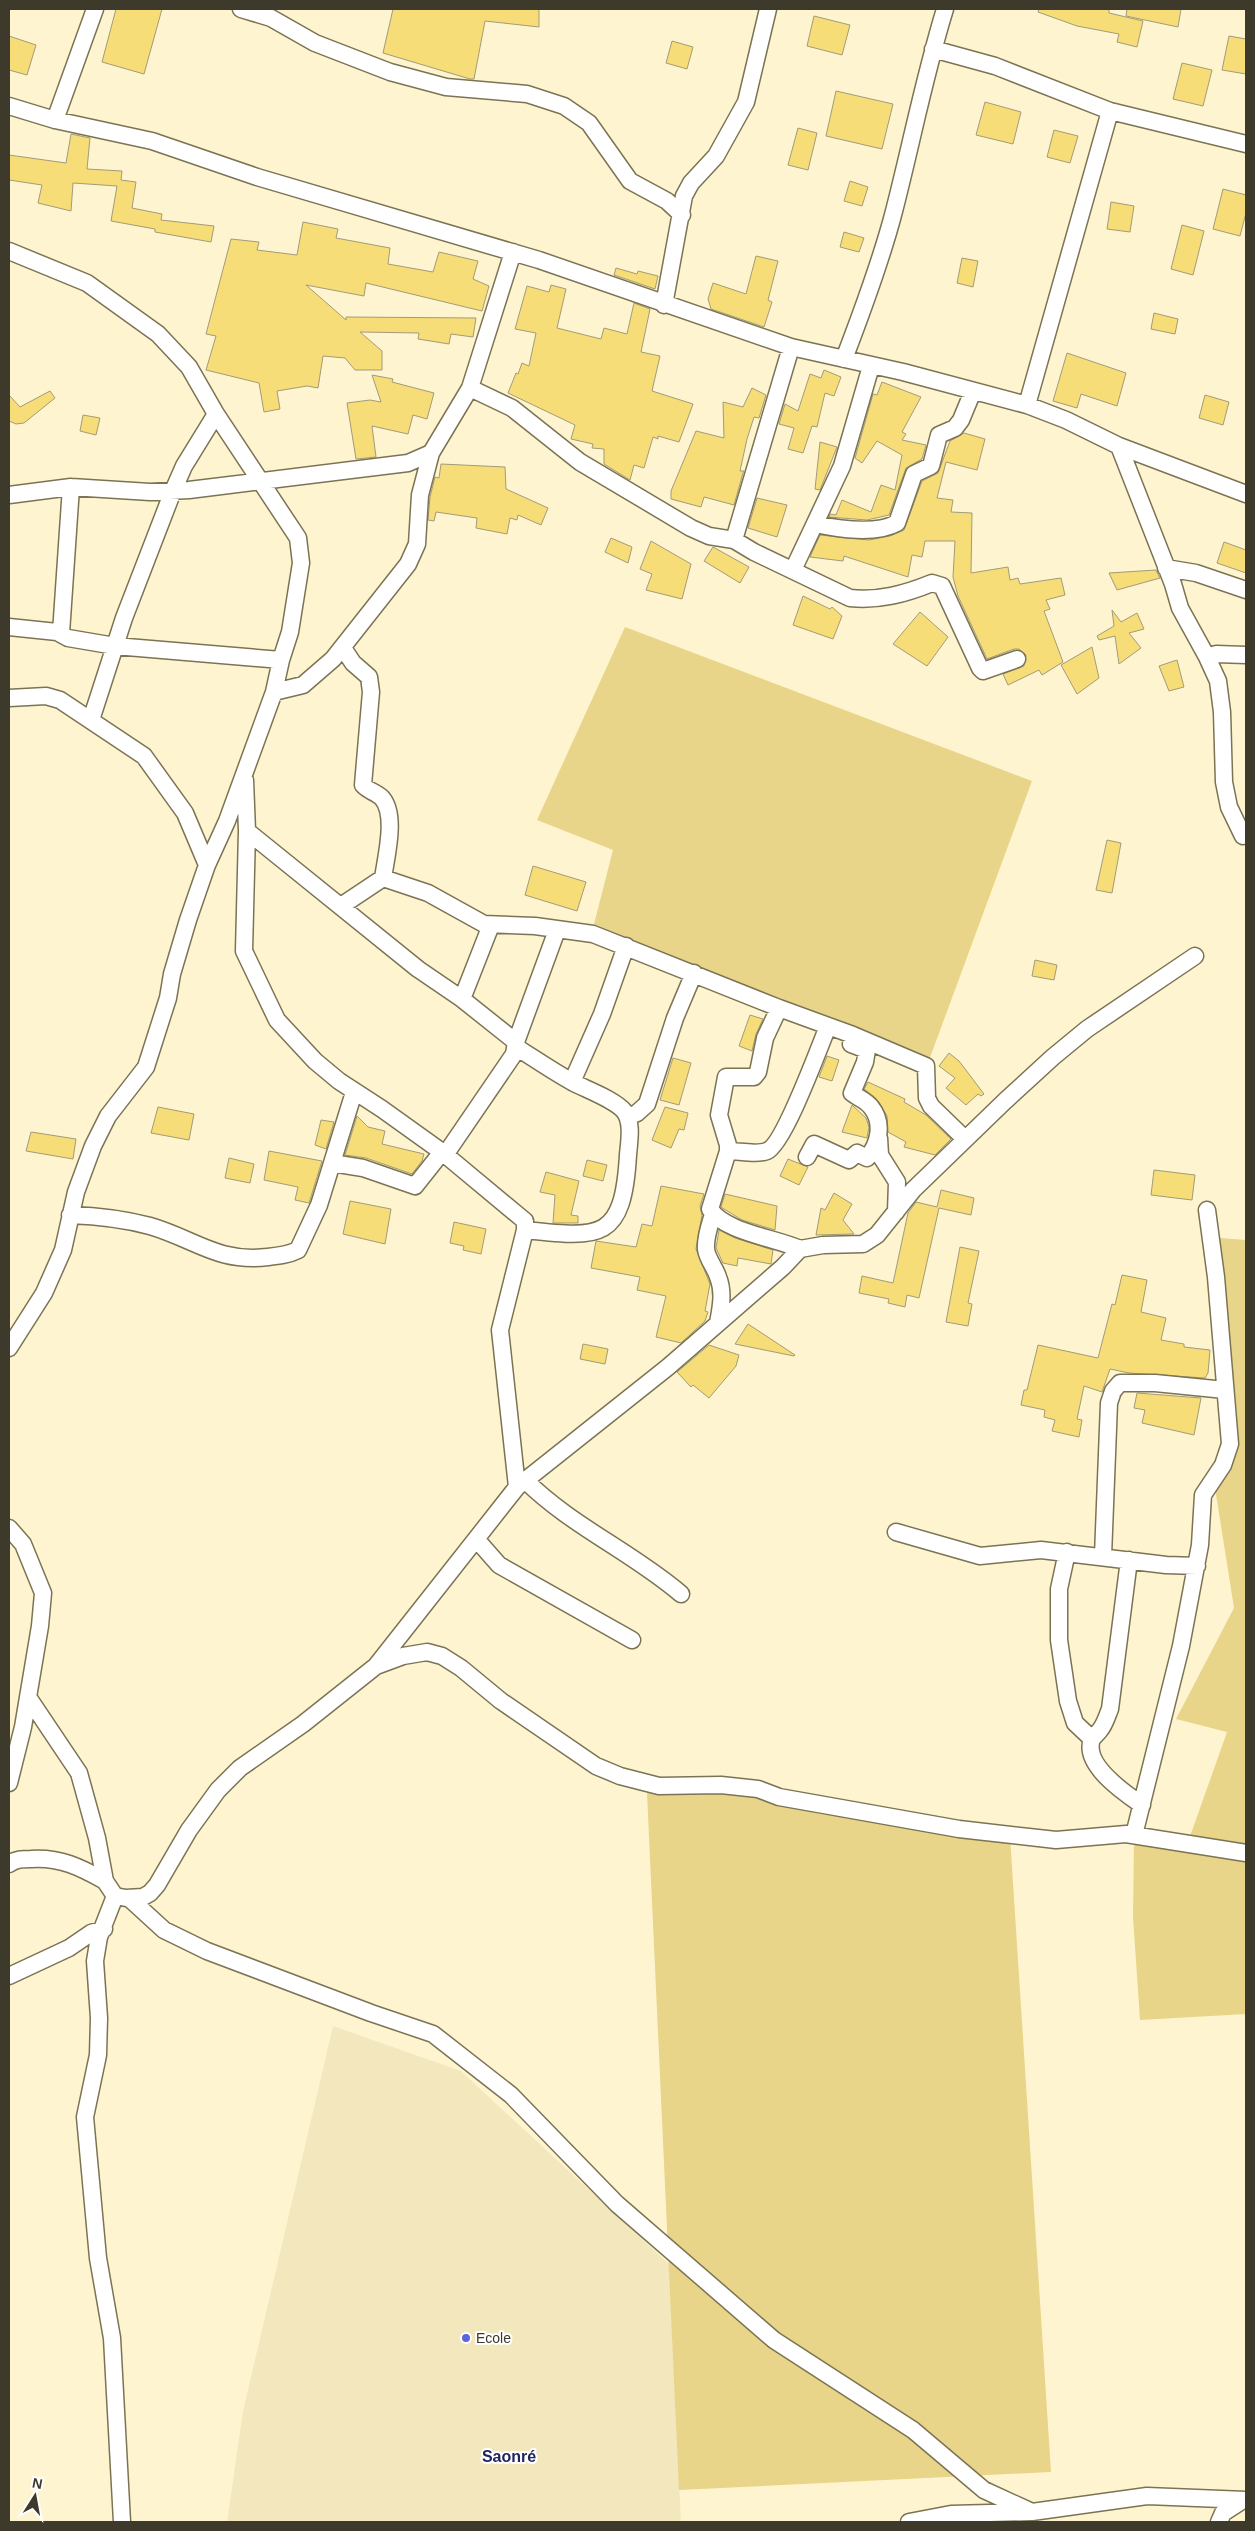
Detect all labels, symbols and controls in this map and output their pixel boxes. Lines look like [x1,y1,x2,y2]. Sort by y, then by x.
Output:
place label: Ecole [476,2330,511,2346]
marker: Ecole [460,2332,472,2344]
district label: Saonré [482,2448,536,2465]
north arrow [10,2471,60,2521]
text: N [31,2474,44,2492]

